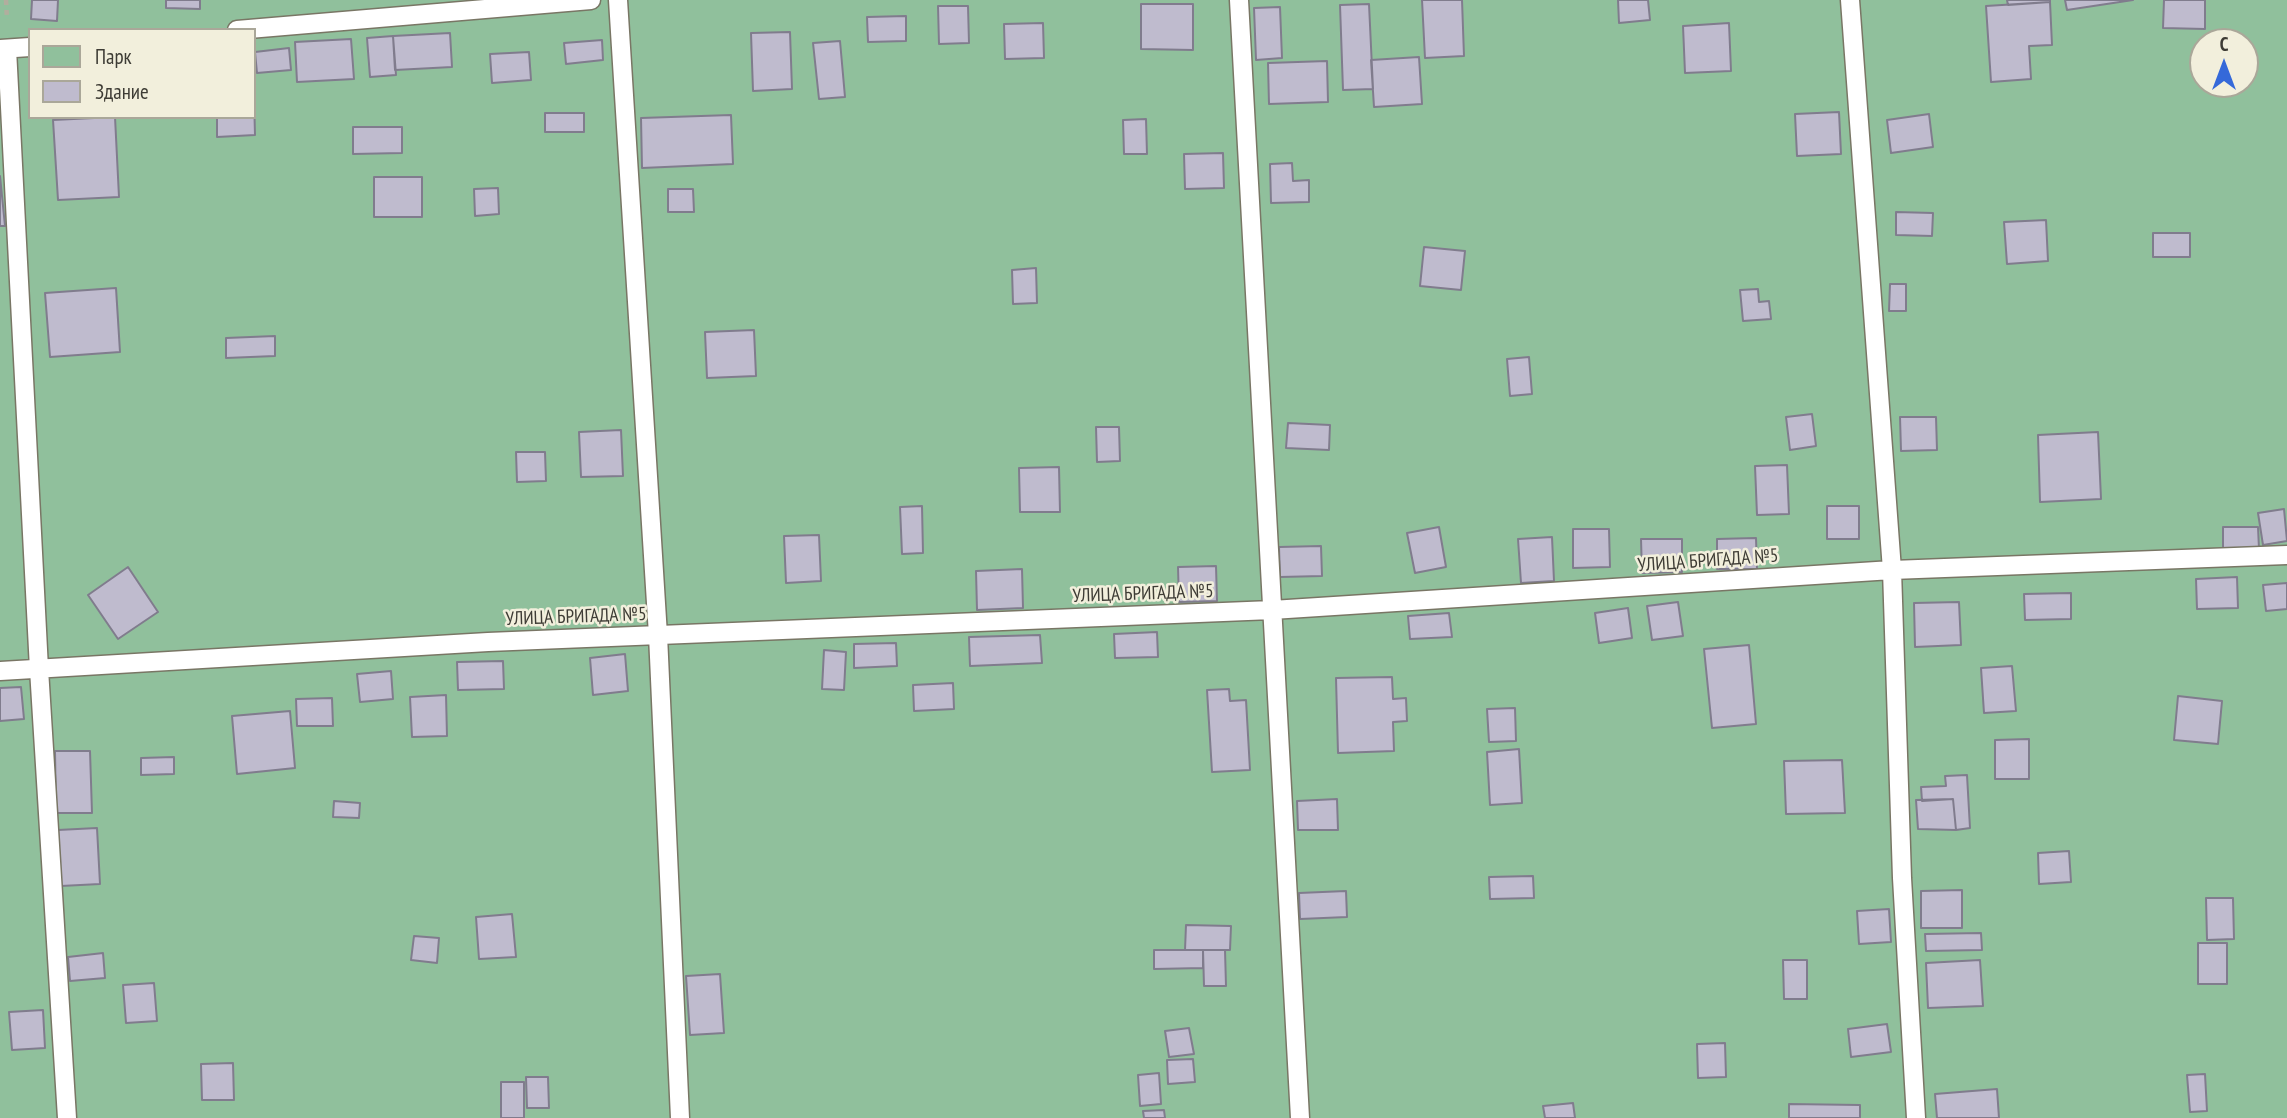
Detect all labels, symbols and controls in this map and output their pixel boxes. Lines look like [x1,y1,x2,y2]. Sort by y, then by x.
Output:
legend [28,28,256,119]
north arrow [2189,28,2259,98]
text: С [2220,32,2228,56]
text: Парк [95,43,132,70]
text: Здание [95,78,149,105]
street label: УЛИЦА БРИГАДА №5 [1637,545,1779,577]
street label: УЛИЦА БРИГАДА №5 [1072,580,1214,608]
street label: УЛИЦА БРИГАДА №5 [505,603,647,631]

